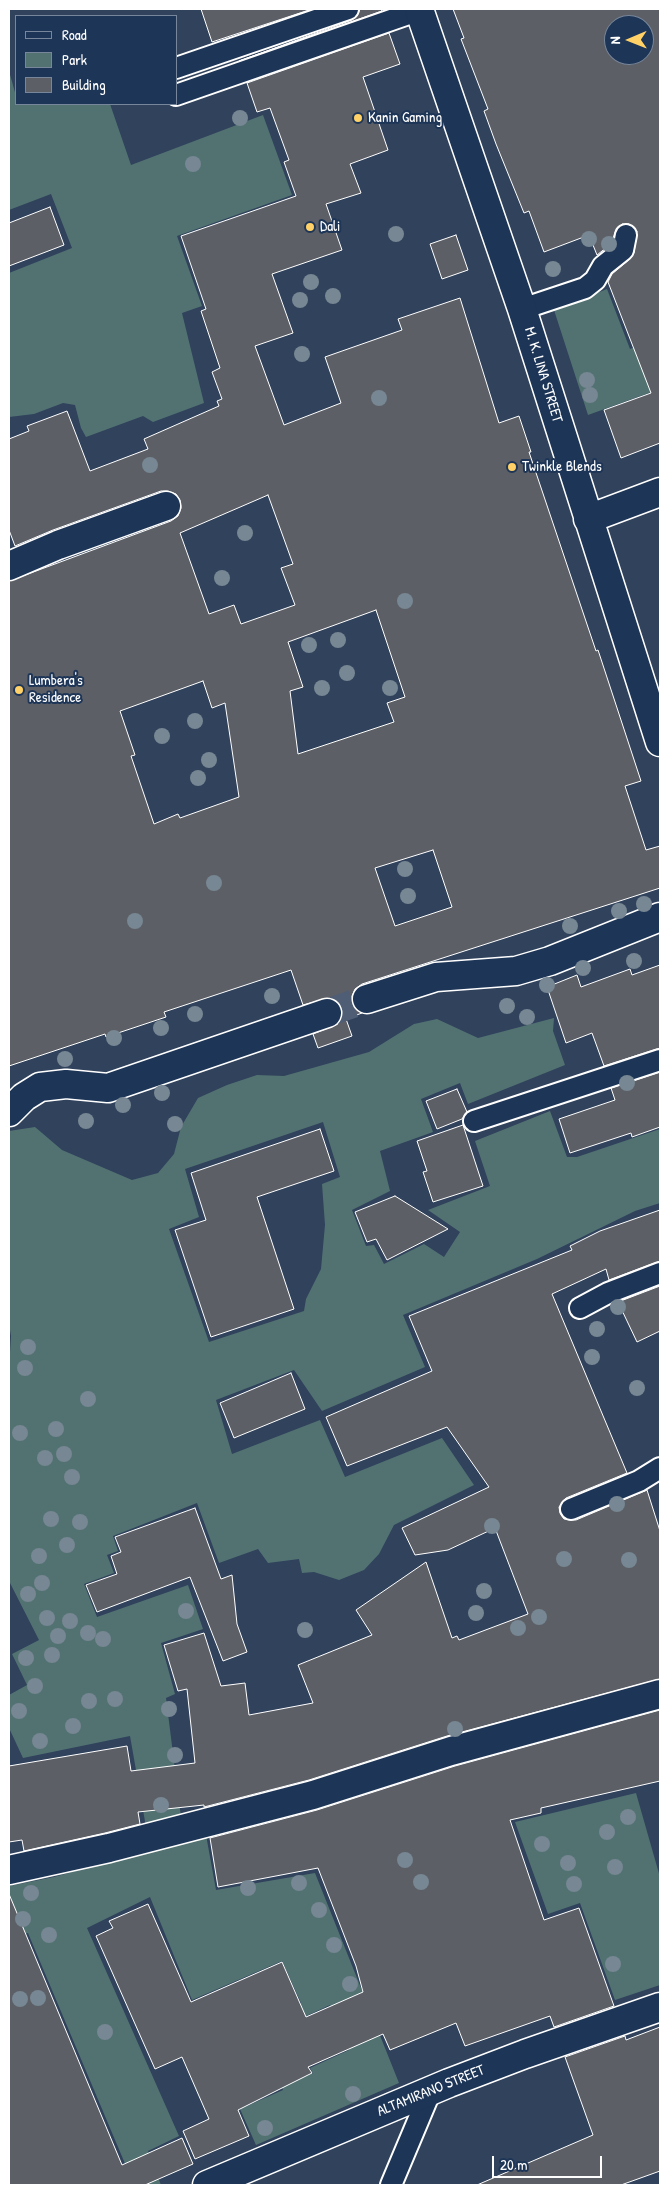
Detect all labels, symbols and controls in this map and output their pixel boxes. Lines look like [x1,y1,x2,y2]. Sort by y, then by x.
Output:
legend [15,15,178,105]
north arrow [604,15,654,65]
text: Road [62,24,87,45]
text: N [605,36,624,44]
text: Park [62,49,87,70]
text: Building [62,74,106,95]
place label: Kanin Gaming [368,109,442,127]
marker: Kanin Gaming [352,112,364,124]
place label: Dali [320,218,340,236]
marker: Dali [304,221,316,233]
street label: M. K. LINA STREET [520,325,566,425]
place label: Twinkle Blends [522,458,602,476]
marker: Twinkle Blends [506,461,518,473]
place label: Lumbera's Residence [29,672,83,707]
marker: Lumbera's Residence [13,684,25,696]
street label: ALTAMIRANO STREET [375,2061,487,2121]
scale bar [494,2146,604,2178]
text: 20 m [500,2154,527,2175]

